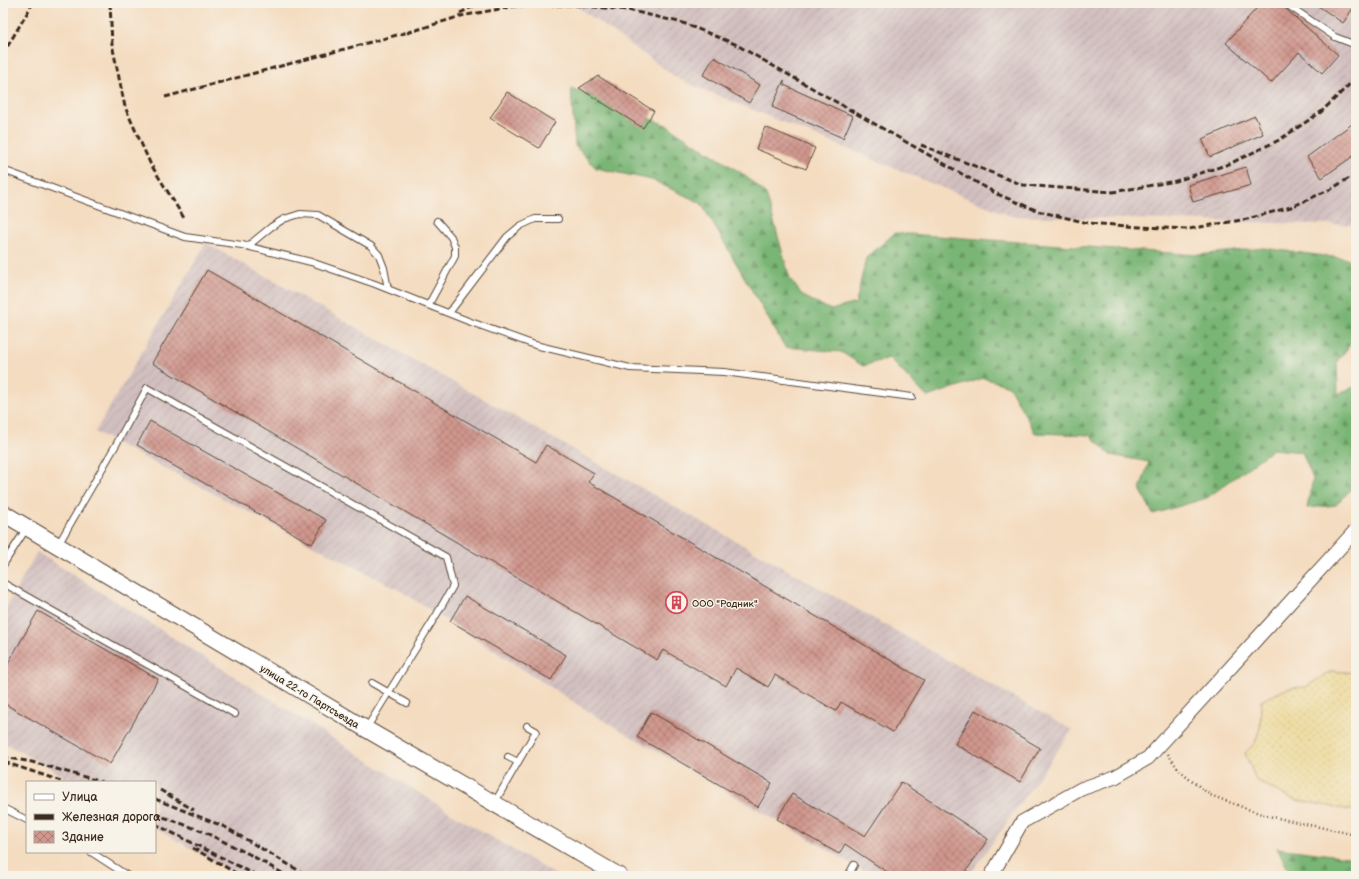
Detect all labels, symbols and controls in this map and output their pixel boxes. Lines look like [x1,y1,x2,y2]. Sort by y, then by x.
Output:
building icon: ООО "Родник" [663,590,689,616]
place label: ООО "Родник" [692,598,758,610]
street label: улица 22-го Партсъезда [258,662,361,731]
legend [26,781,156,853]
text: Улица [62,790,98,805]
text: Железная дорога [62,810,160,825]
text: Здание [62,830,104,845]

